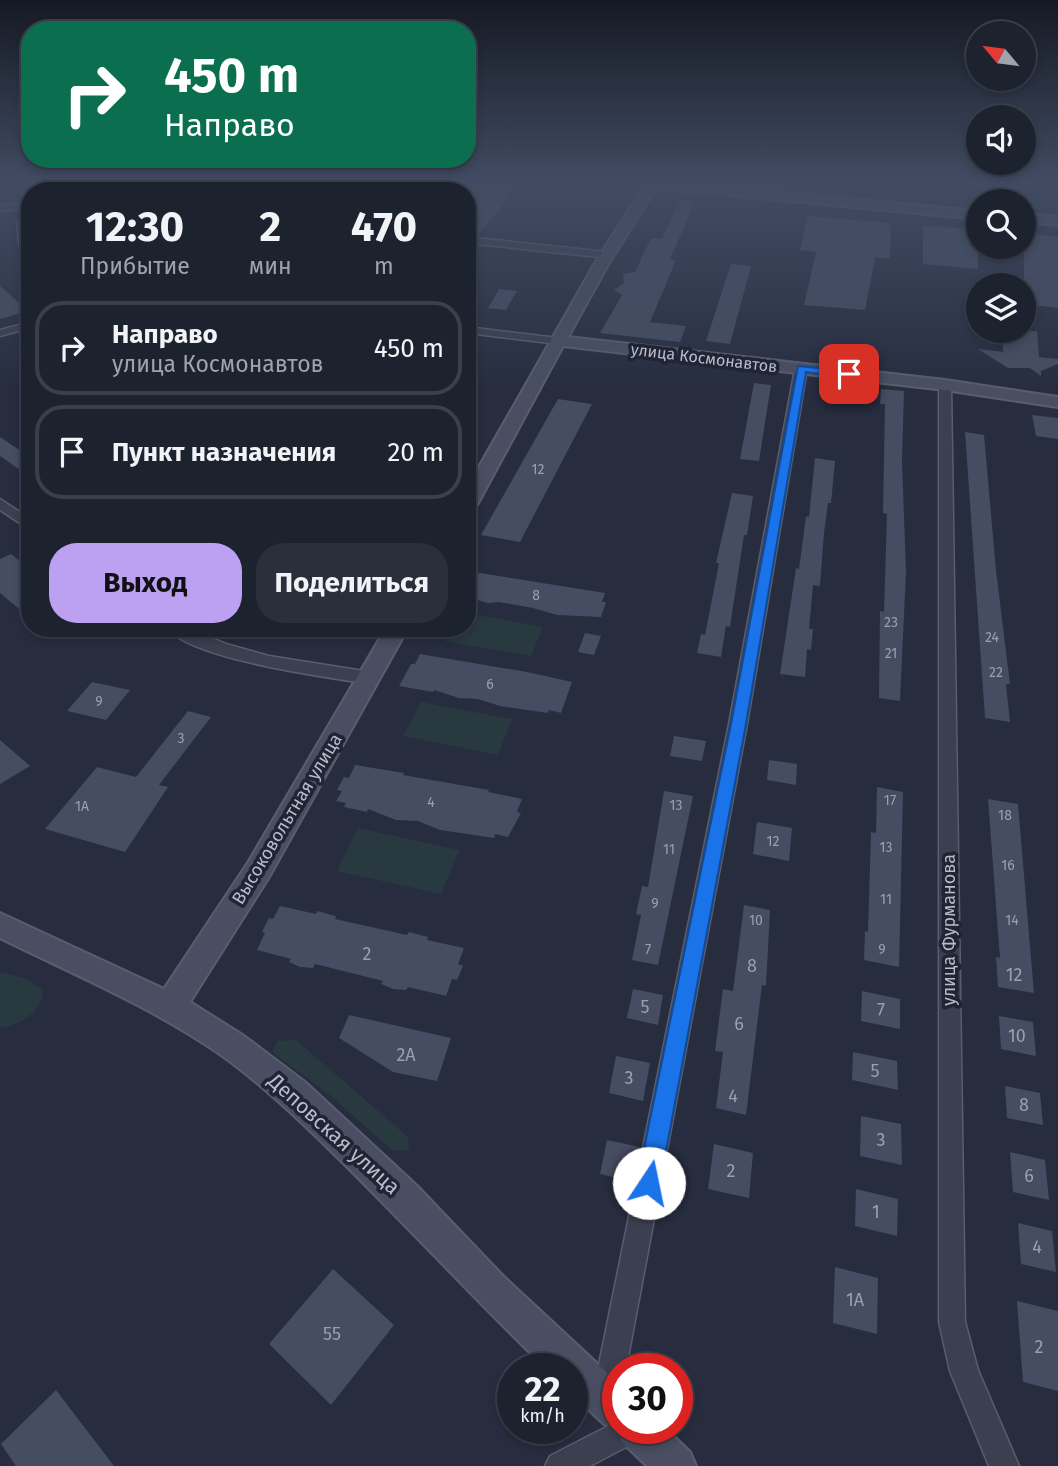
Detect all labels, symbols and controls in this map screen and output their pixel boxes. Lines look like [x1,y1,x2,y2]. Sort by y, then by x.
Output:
north arrow [966,21,1036,91]
map controls [966,21,1036,343]
text: 450 m [164,46,299,105]
icon: right [49,49,140,140]
button: sound [966,105,1036,175]
text: Направо [164,106,295,144]
button: search [966,189,1036,259]
text: 12:30 [86,202,184,252]
text: 2 [259,202,281,252]
text: 470 [351,202,417,252]
text: Прибытие [80,252,190,280]
text: мин [249,252,292,280]
text: m [374,252,394,280]
button: layers [966,273,1036,343]
text: Направо [112,319,218,350]
icon: right [53,329,91,367]
text: 450 m [374,333,444,364]
street label: улица Космонавтов [630,340,778,376]
pin [819,344,879,404]
text: улица Космонавтов [112,350,324,378]
icon: arrive [830,355,868,393]
icon: arrive [53,433,91,471]
text: Пункт назначения [112,437,336,468]
text: 20 m [387,437,444,468]
house number: 12 [532,461,545,478]
button: Выход [49,543,242,623]
button: Поделиться [256,543,448,623]
house number: 8 [532,587,540,604]
house number: 23 [884,614,898,631]
house number: 24 [985,629,1000,646]
house number: 21 [885,645,897,662]
house number: 22 [989,664,1003,681]
house number: 6 [486,676,494,693]
house number: 9 [95,693,103,710]
house number: 3 [178,730,185,747]
street label: Высоковольтная улица [227,730,347,908]
house number: 17 [884,792,896,809]
house number: 4 [427,794,435,811]
house number: 13 [669,797,683,814]
house number: 1А [75,798,89,815]
house number: 18 [998,807,1012,824]
house number: 12 [767,833,780,850]
house number: 13 [879,839,893,856]
house number: 11 [663,841,675,858]
street label: улица Фурманова [938,854,960,1006]
house number: 16 [1001,857,1015,874]
house number: 11 [880,891,892,908]
house number: 9 [651,895,659,912]
house number: 10 [749,912,763,929]
house number: 14 [1005,912,1019,929]
house number: 7 [645,941,651,958]
house number: 9 [878,941,886,958]
house number: 2 [363,943,372,965]
house number: 8 [747,955,757,977]
house number: 12 [1006,964,1022,986]
house number: 5 [640,996,650,1018]
house number: 7 [877,999,885,1021]
house number: 6 [734,1013,744,1035]
house number: 10 [1008,1025,1026,1047]
house number: 2А [396,1044,416,1066]
house number: 5 [870,1060,880,1082]
street label: Деповская улица [262,1067,405,1200]
house number: 3 [625,1067,633,1089]
house number: 4 [728,1085,738,1107]
house number: 8 [1019,1094,1029,1116]
house number: 3 [877,1129,885,1151]
position arrow [612,1146,686,1220]
house number: 2 [727,1160,736,1182]
house number: 6 [1024,1165,1034,1187]
house number: 1 [872,1201,880,1223]
house number: 4 [1032,1236,1042,1258]
house number: 1А [846,1289,865,1311]
house number: 55 [323,1323,341,1345]
house number: 2 [1035,1336,1044,1358]
speed limit sign: 30 [602,1353,693,1444]
text: 22 [524,1368,561,1410]
text: km/h [520,1405,565,1427]

